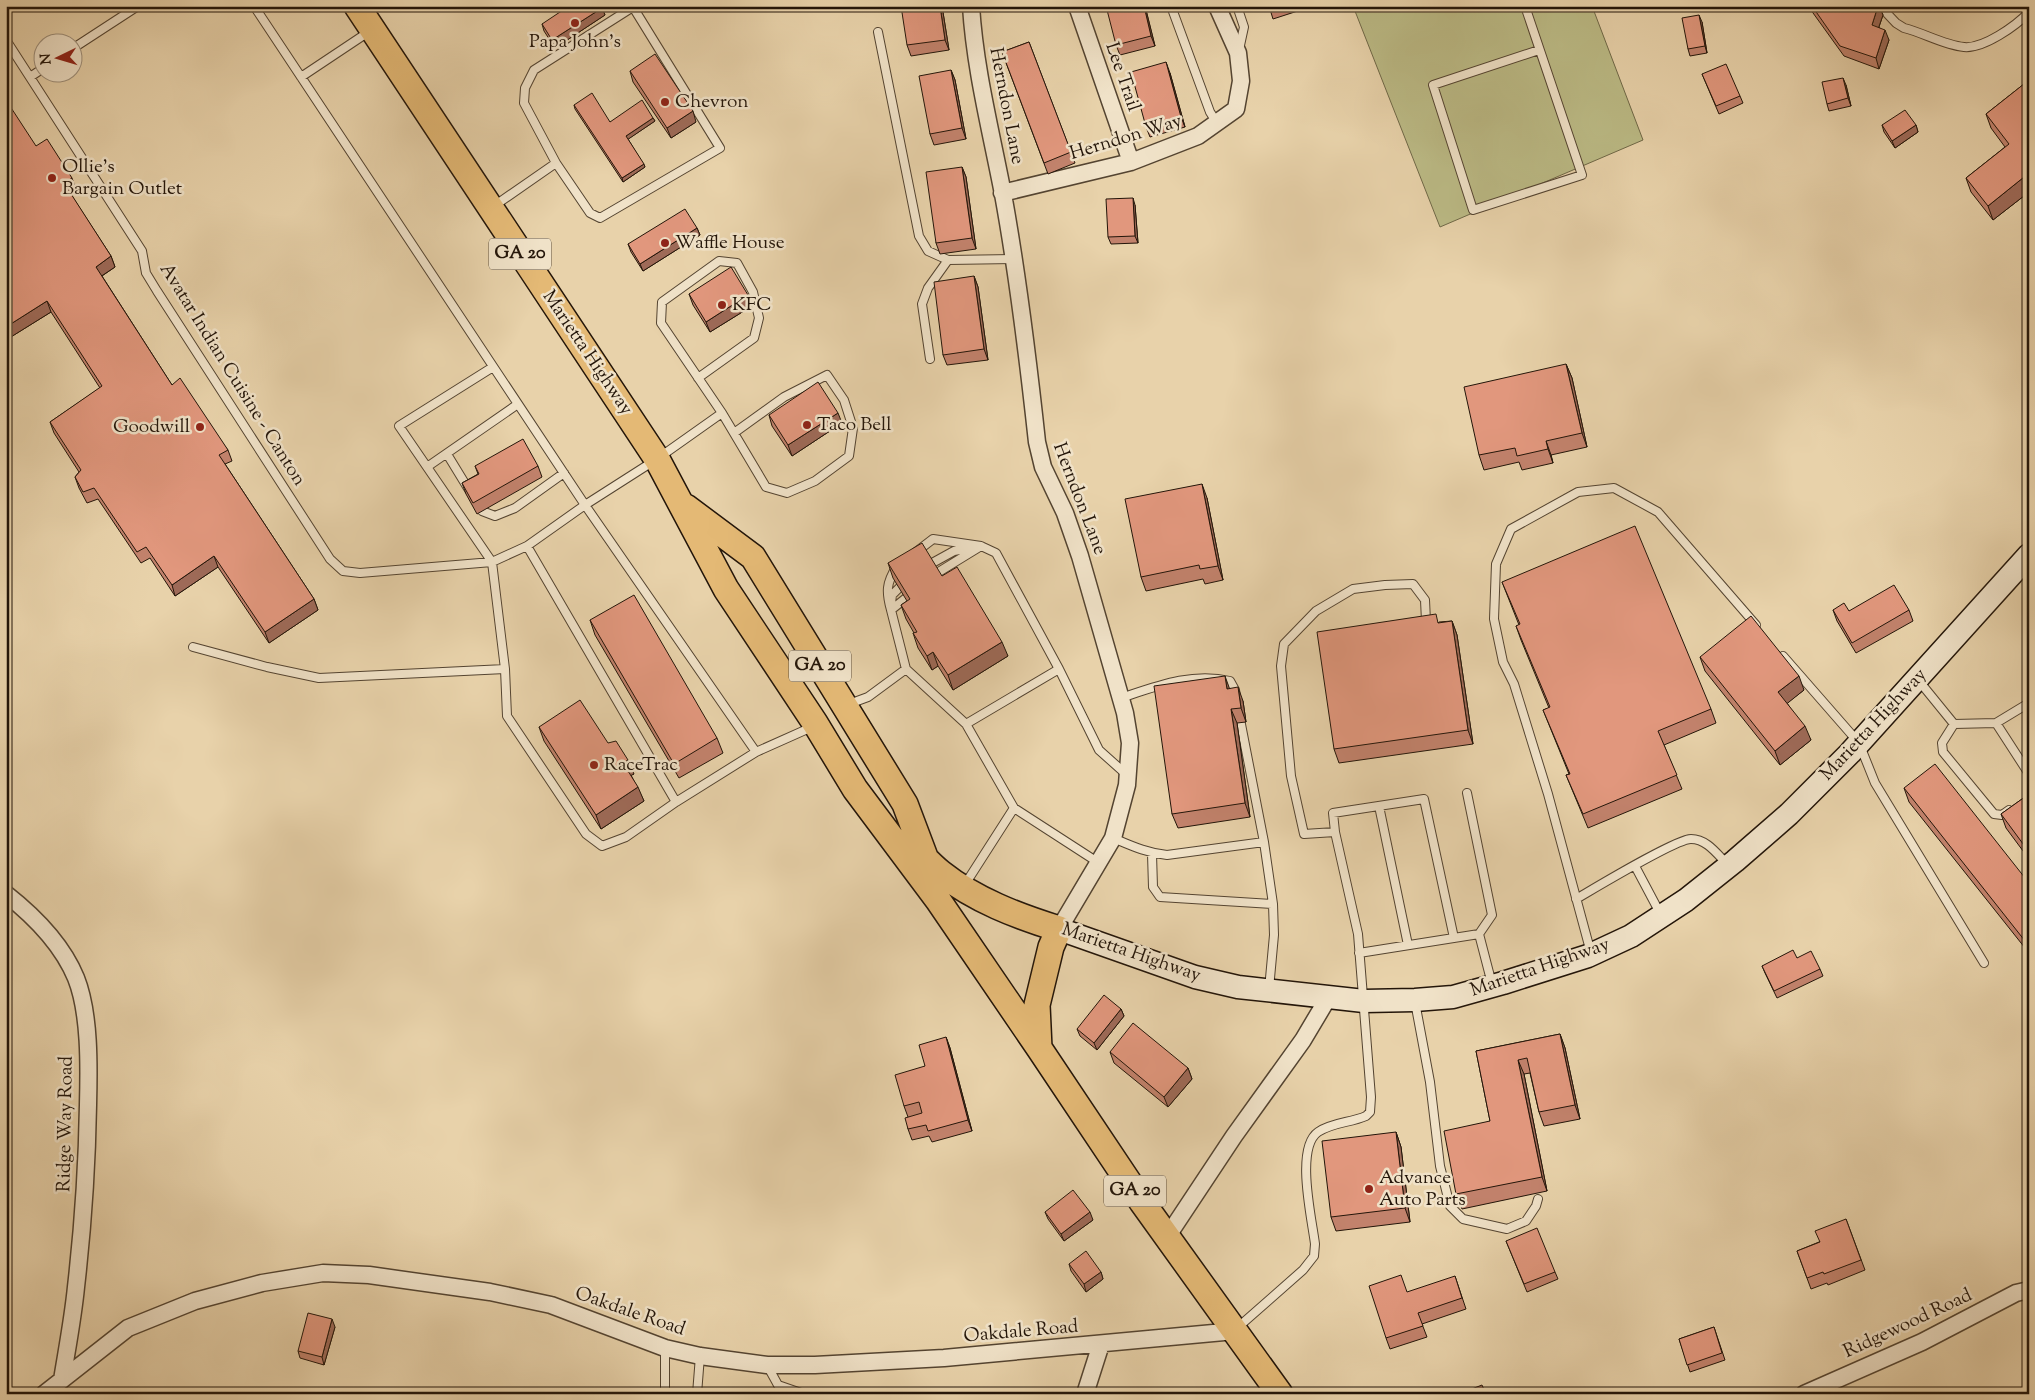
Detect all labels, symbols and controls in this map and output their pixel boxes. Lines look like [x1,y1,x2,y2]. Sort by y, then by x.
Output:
marker: Papa John's [569,17,581,29]
place label: Papa John's [529,29,621,56]
north arrow [32,32,82,82]
street label: Lee Trail [1098,39,1146,115]
street label: Herndon Lane [981,45,1031,167]
text: N [37,53,57,65]
place label: Chevron [675,89,749,116]
marker: Chevron [659,96,671,108]
street label: Herndon Way [1066,108,1186,168]
place label: Ollie's Bargain Outlet [62,154,183,203]
marker: Ollie's Bargain Outlet [46,172,58,184]
place label: Waffle House [675,230,785,257]
marker: Waffle House [659,237,671,249]
road number: GA 20 [489,238,551,270]
street label: Avatar Indian Cuisine - Canton [152,258,312,492]
street label: Marietta Highway [535,285,639,421]
place label: KFC [732,292,772,319]
marker: KFC [716,299,728,311]
place label: Taco Bell [817,412,892,439]
place label: Goodwill [113,414,190,441]
marker: Taco Bell [801,419,813,431]
marker: Goodwill [194,421,206,433]
street label: Herndon Lane [1045,439,1113,559]
road number: GA 20 [789,650,851,681]
street label: Marietta Highway [1814,662,1934,787]
place label: RaceTrac [604,752,678,779]
marker: RaceTrac [588,759,600,771]
street label: Marietta Highway [1058,917,1205,990]
street label: Marietta Highway [1467,931,1614,1004]
street label: Ridge Way Road [51,1055,81,1192]
place label: Advance Auto Parts [1379,1165,1466,1214]
road number: GA 20 [1104,1176,1166,1206]
marker: Advance Auto Parts [1363,1183,1375,1195]
street label: Oakdale Road [571,1280,689,1344]
street label: Ridgewood Road [1839,1282,1977,1366]
street label: Oakdale Road [962,1314,1080,1350]

